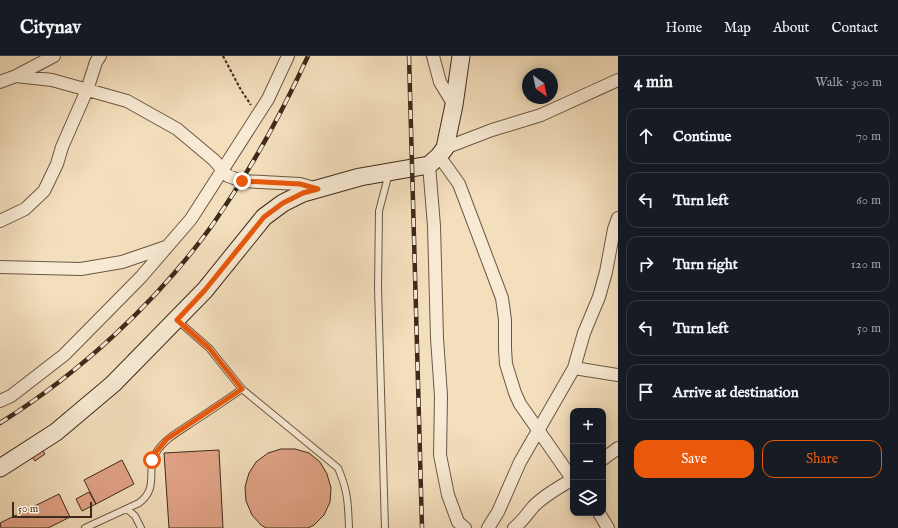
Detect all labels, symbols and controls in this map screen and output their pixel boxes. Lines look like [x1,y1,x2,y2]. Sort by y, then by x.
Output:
text: Citynav [20,16,81,40]
text: Home [666,19,702,37]
text: Map [724,19,751,37]
text: About [773,19,809,37]
text: Contact [831,19,878,37]
north arrow [522,68,558,104]
text: 4 min [634,72,673,93]
text: Walk · 300 m [815,74,882,91]
icon: ahead [635,125,657,147]
text: Continue [673,127,731,146]
text: 70 m [856,128,881,145]
route end [233,172,251,190]
icon: left [635,189,657,211]
text: Turn left [673,191,729,210]
text: 60 m [856,192,881,209]
icon: right [635,253,657,275]
text: Turn right [673,255,738,274]
text: 120 m [851,256,881,273]
icon: left [635,317,657,339]
text: Turn left [673,319,729,338]
text: 50 m [857,320,881,337]
icon: arrive [635,381,657,403]
text: Arrive at destination [673,383,799,402]
map controls [570,408,606,516]
button: + [570,408,606,444]
button: Save [634,440,754,478]
button: Share [762,440,882,478]
button: − [570,444,606,480]
route start [143,451,161,469]
button: layers [570,480,606,516]
scale bar [12,500,92,519]
text: 50 m [18,502,38,516]

